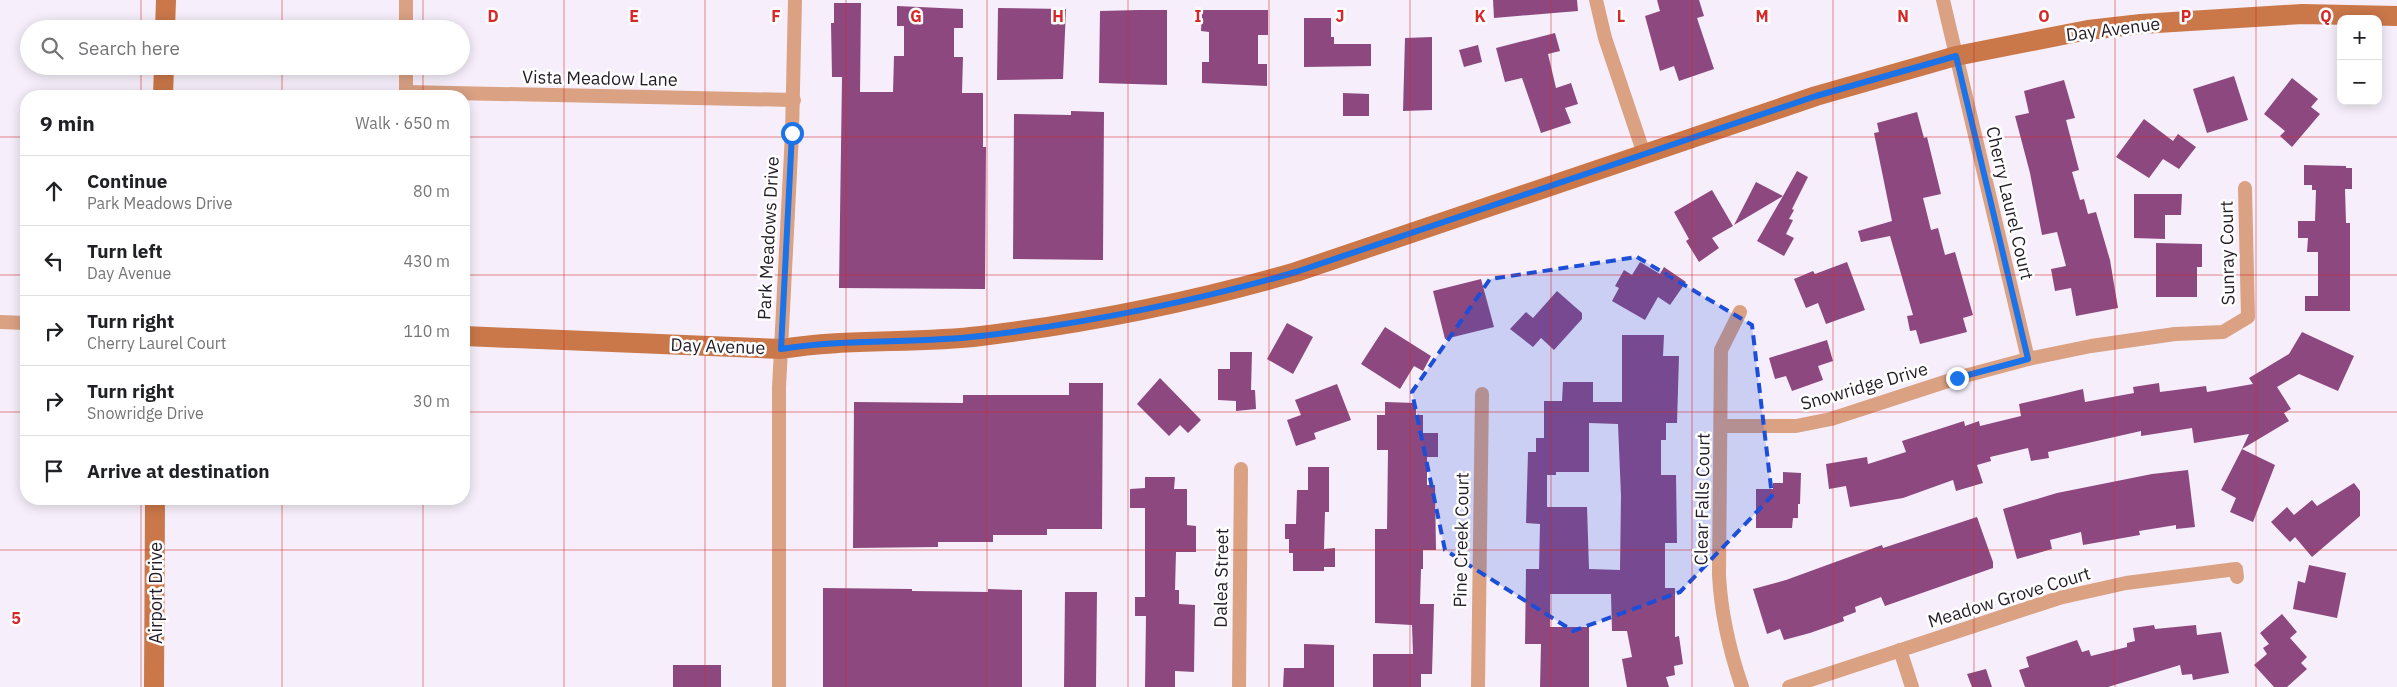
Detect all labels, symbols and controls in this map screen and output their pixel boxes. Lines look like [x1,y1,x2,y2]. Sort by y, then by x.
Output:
text: D [487,6,499,26]
text: E [629,6,639,26]
text: F [771,6,781,26]
text: G [910,6,922,26]
text: H [1052,6,1064,26]
text: I [1195,6,1202,26]
text: J [1336,6,1344,26]
text: K [1474,6,1486,26]
text: L [1617,6,1625,26]
text: M [1755,6,1769,26]
text: N [1897,6,1909,26]
text: O [2038,6,2050,26]
text: P [2181,6,2191,26]
text: Q [2320,6,2332,26]
street label: Day Avenue [2064,12,2162,46]
map controls [2337,15,2382,105]
button: + [2337,15,2382,60]
search box [20,20,470,75]
icon: search [38,34,66,62]
text: Search here [78,36,180,60]
button: − [2337,60,2382,105]
street label: Vista Meadow Lane [522,65,678,91]
text: 9 min [40,109,95,137]
text: Walk · 650 m [355,113,450,133]
route start [781,122,804,145]
street label: Cherry Laurel Court [1981,124,2039,282]
street label: Park Meadows Drive [752,155,784,320]
text: Continue [87,169,167,193]
icon: ahead [40,177,68,205]
text: 80 m [413,181,450,201]
text: Park Meadows Drive [87,193,233,213]
street label: Sunray Court [2215,200,2239,306]
text: Turn left [87,239,163,263]
icon: left [40,247,68,275]
text: 430 m [403,251,450,271]
text: Day Avenue [87,263,171,283]
text: Turn right [87,309,174,333]
icon: right [40,317,68,345]
text: 110 m [403,321,450,341]
text: Cherry Laurel Court [87,333,226,353]
street label: Day Avenue [670,333,766,359]
street label: Snowridge Drive [1798,357,1930,415]
route end [1946,367,1969,390]
text: Turn right [87,379,174,403]
icon: right [40,387,68,415]
text: 30 m [413,391,450,411]
text: Snowridge Drive [87,403,204,423]
street label: Clear Falls Court [1689,433,1715,565]
icon: arrive [40,457,68,485]
text: Arrive at destination [87,459,270,483]
street label: Pine Creek Court [1448,472,1474,608]
street label: Dalea Street [1209,528,1233,628]
street label: Airport Drive [144,542,167,644]
street label: Meadow Grove Court [1925,561,2093,633]
text: 5 [11,608,21,628]

